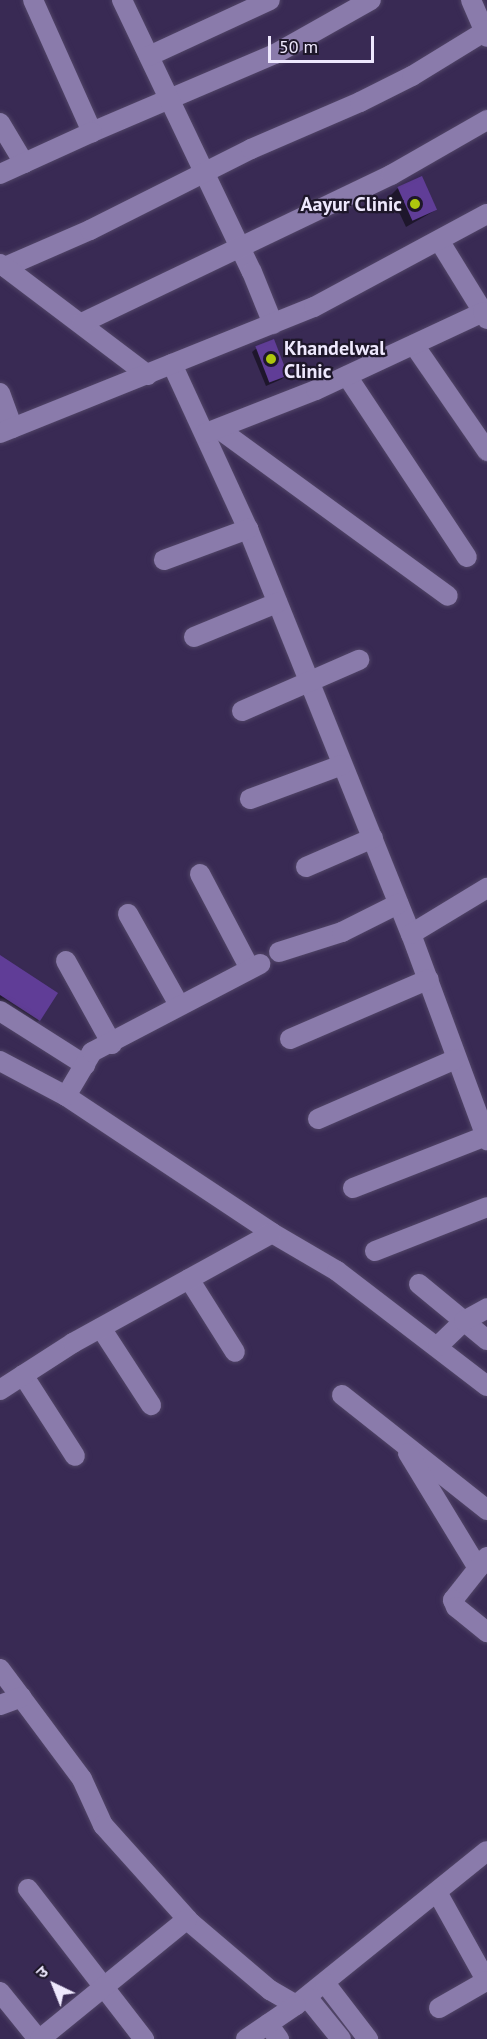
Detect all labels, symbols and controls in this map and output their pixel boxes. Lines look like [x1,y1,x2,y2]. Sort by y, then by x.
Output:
scale bar [271,24,378,62]
text: 50 m [279,35,318,58]
place label: Aayur Clinic [300,192,402,216]
marker: Aayur Clinic [406,195,424,213]
place label: Khandelwal Clinic [284,336,385,383]
marker: Khandelwal Clinic [262,350,280,368]
north arrow [24,1955,84,2015]
text: उ [31,1961,52,1982]

